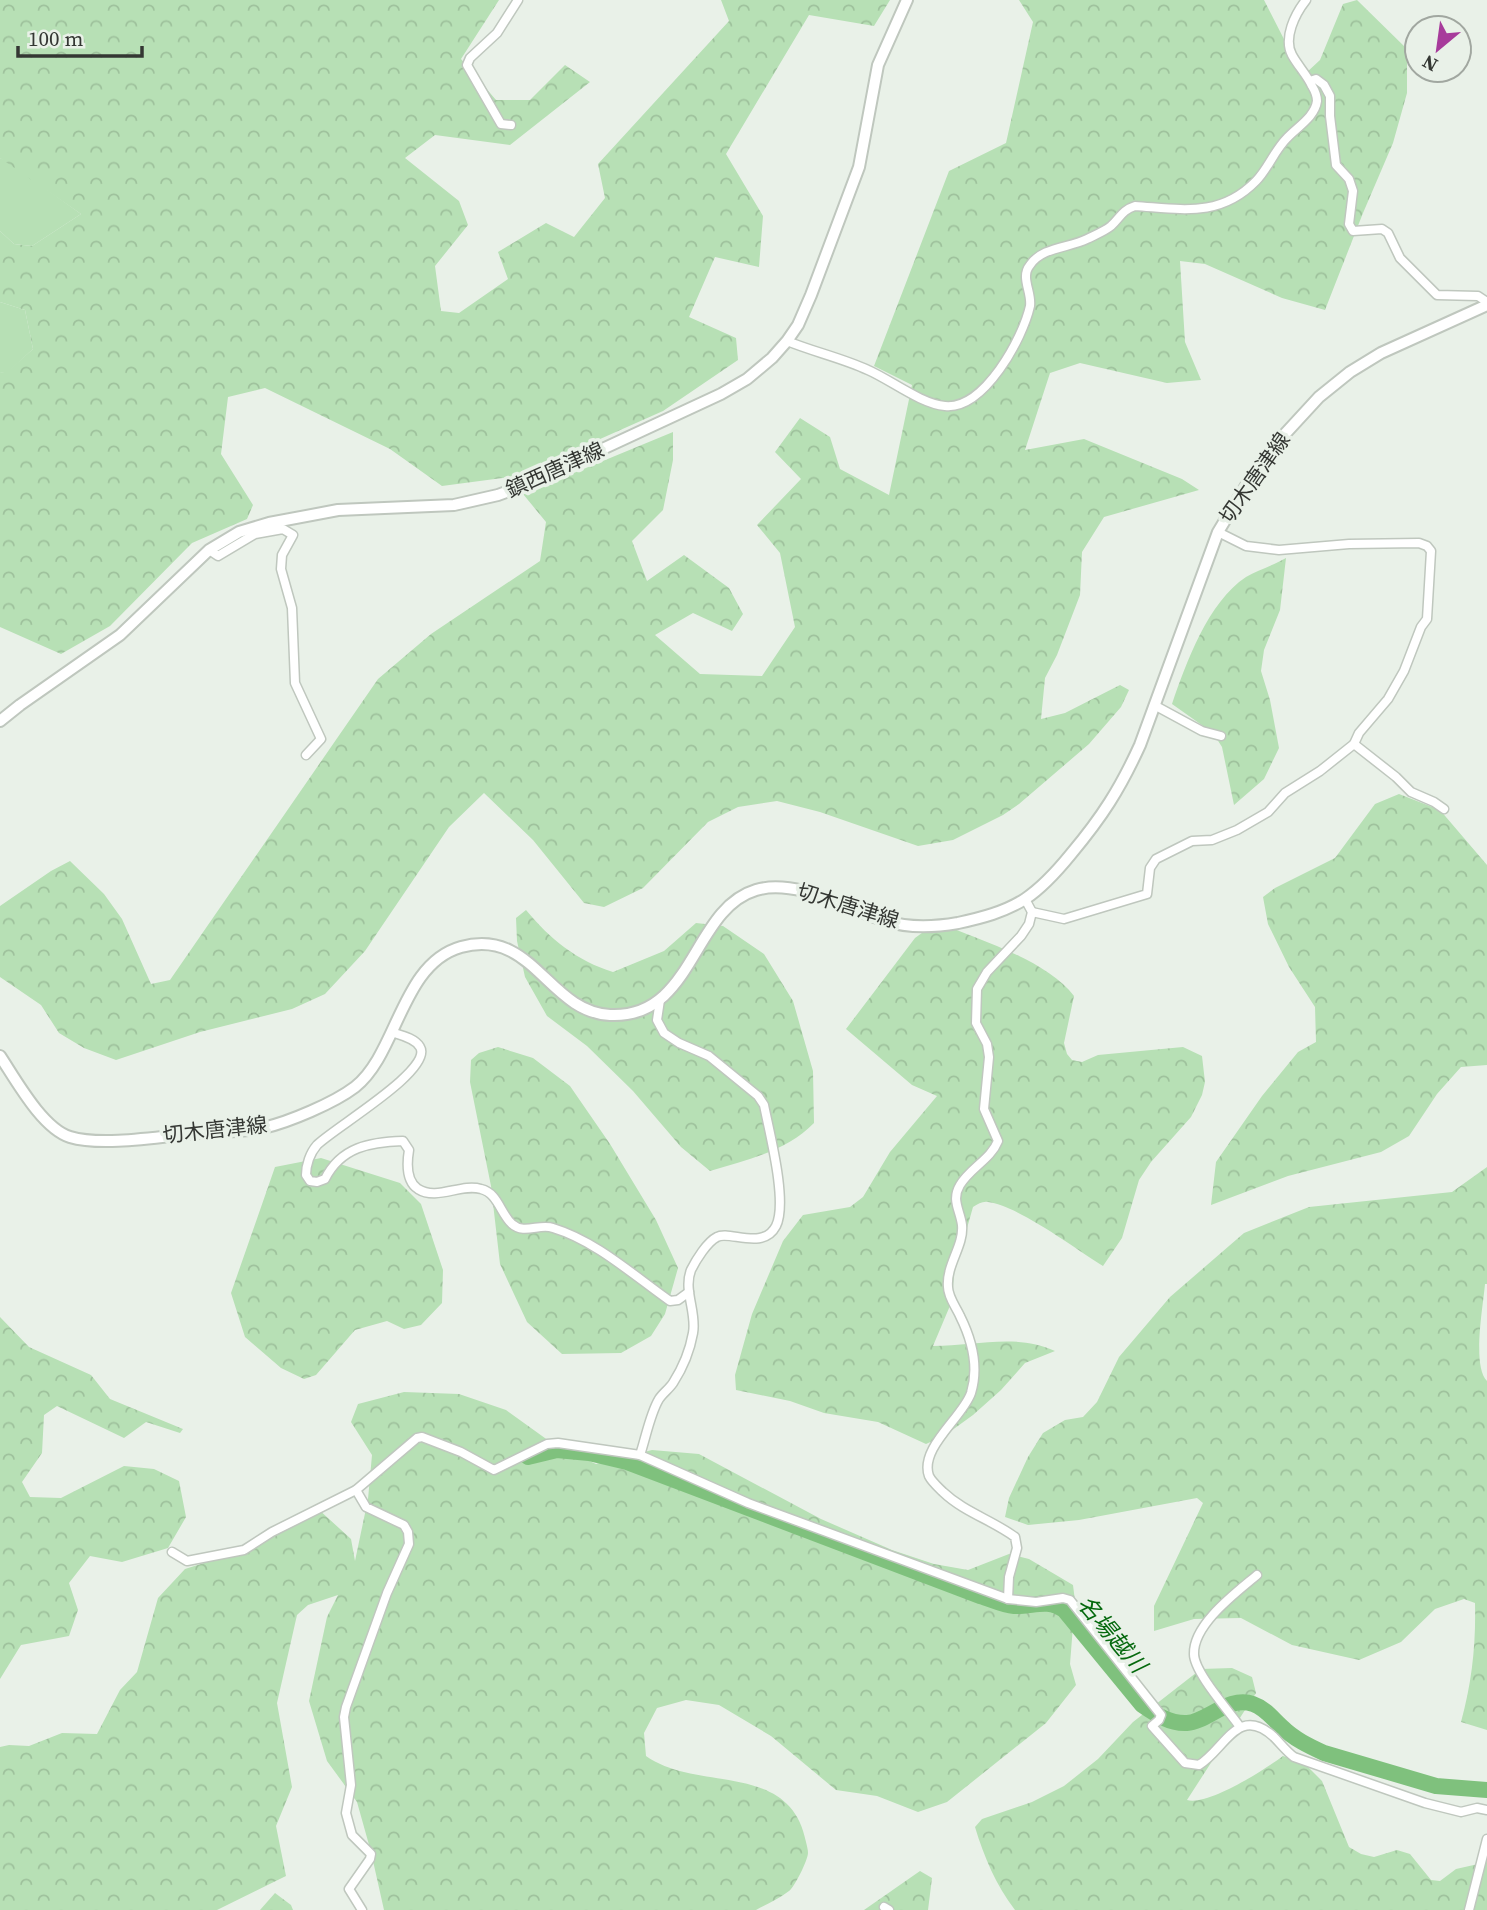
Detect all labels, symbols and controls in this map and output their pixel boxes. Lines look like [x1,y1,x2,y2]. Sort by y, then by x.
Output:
scale bar [18,14,142,58]
north arrow [1403,14,1473,84]
text: 100 m [28,24,83,53]
text: N [1417,49,1442,79]
street label: 切木唐津線 [1213,426,1297,529]
street label: 鎮西唐津線 [501,435,609,504]
street label: 切木唐津線 [794,876,903,935]
street label: 切木唐津線 [161,1110,269,1149]
water label: 名場越川 [1070,1588,1156,1682]

